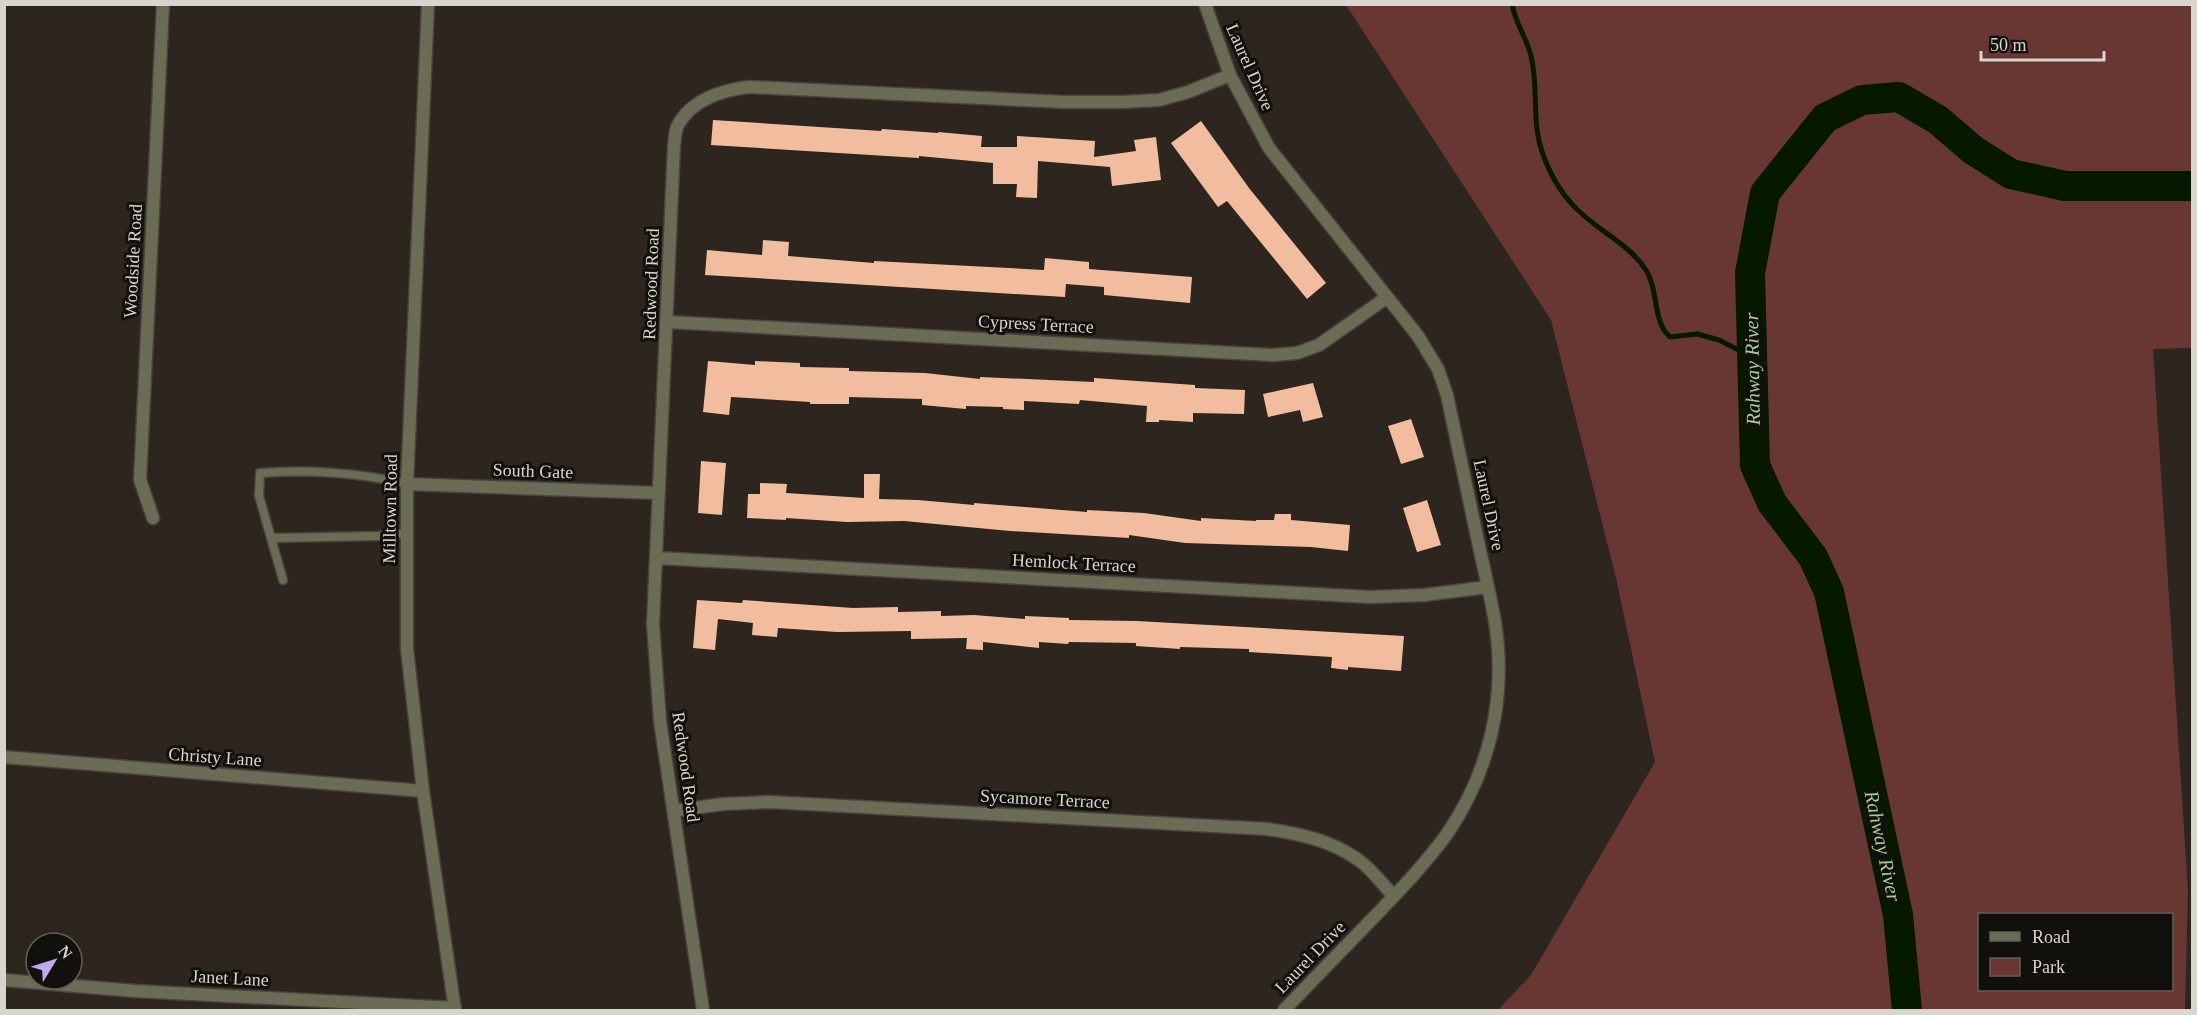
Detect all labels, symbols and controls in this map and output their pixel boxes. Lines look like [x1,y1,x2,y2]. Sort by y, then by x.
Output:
street label: Laurel Drive [1222,21,1278,113]
scale bar [1981,24,2104,62]
text: 50 m [1990,35,2027,55]
street label: Woodside Road [120,204,146,318]
street label: Redwood Road [639,228,663,340]
street label: Cypress Terrace [978,311,1094,337]
water label: Rahway River [1740,312,1765,427]
street label: Milltown Road [379,454,401,564]
street label: Laurel Drive [1470,458,1508,552]
street label: South Gate [492,460,574,482]
street label: Hemlock Terrace [1012,550,1136,576]
street label: Redwood Road [668,710,704,824]
street label: Christy Lane [168,744,262,770]
street label: Sycamore Terrace [980,786,1110,812]
water label: Rahway River [1859,788,1906,904]
legend [1978,913,2173,991]
street label: Laurel Drive [1271,917,1349,997]
text: Road [2032,927,2070,947]
north arrow [24,931,84,991]
text: N [55,942,76,962]
text: Park [2032,957,2065,977]
street label: Janet Lane [191,966,269,990]

